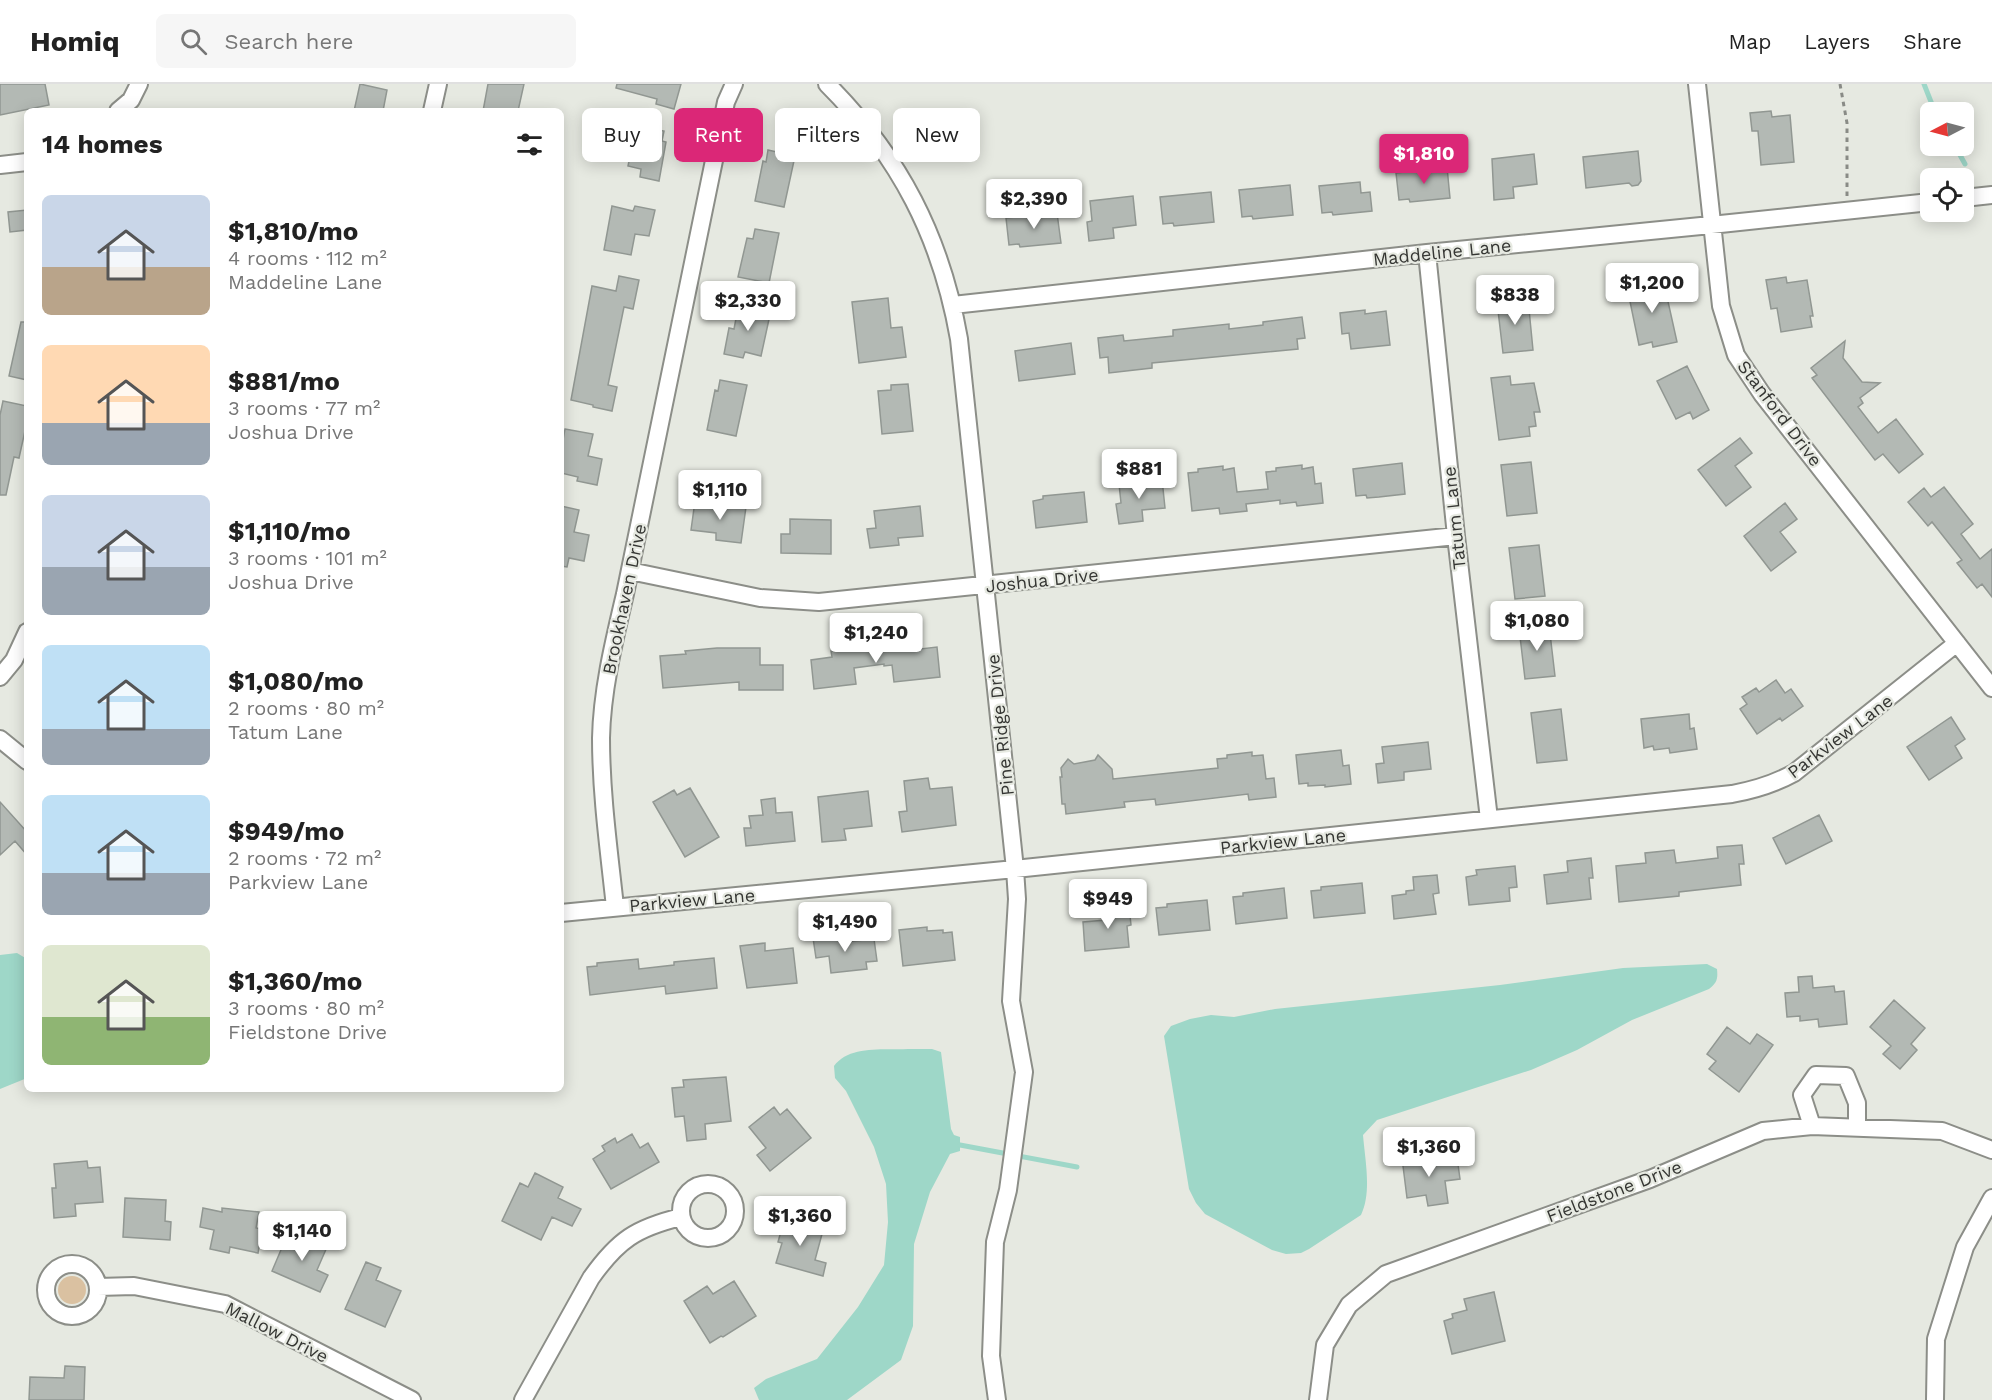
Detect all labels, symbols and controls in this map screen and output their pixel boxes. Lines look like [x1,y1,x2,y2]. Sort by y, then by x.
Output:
search box [156,14,576,68]
text: Homiq [30,25,120,58]
icon: search [177,25,210,58]
text: Search here [225,29,353,54]
text: Map [1728,29,1771,54]
text: Layers [1804,29,1870,54]
text: Share [1903,29,1962,54]
north arrow [1920,102,1974,156]
map controls [1920,102,1974,222]
chip: Buy [582,108,662,162]
chip: Rent [674,108,763,162]
chip: Filters [775,108,881,162]
chip: New [893,108,980,162]
icon: filters [513,128,546,161]
text: 14 homes [42,129,163,159]
pin: $1,810 [1375,134,1473,185]
text: $1,810 [1393,141,1455,165]
button: locate [1920,168,1974,222]
pin: $2,390 [985,179,1083,230]
text: $2,390 [1000,186,1068,210]
text: $1,810/mo [228,216,358,246]
icon: home [90,219,162,291]
street label: Maddeline Lane [1372,234,1512,270]
text: 4 rooms · 112 m² [228,246,387,270]
pin: $1,200 [1603,263,1701,314]
text: Maddeline Lane [228,270,382,294]
text: $1,200 [1620,270,1684,294]
pin: $838 [1479,275,1551,326]
pin: $2,330 [699,281,797,332]
text: $838 [1490,282,1540,306]
text: $2,330 [714,288,782,312]
street label: Stanford Drive [1733,356,1827,470]
text: $881/mo [228,366,340,396]
icon: home [90,369,162,441]
text: 3 rooms · 77 m² [228,396,380,420]
text: Joshua Drive [228,420,354,444]
pin: $881 [1103,449,1175,500]
text: $881 [1116,456,1162,480]
street label: Tatum Lane [1438,466,1470,570]
pin: $1,110 [671,470,769,521]
text: $1,110 [692,477,748,501]
text: $1,110/mo [228,516,351,546]
icon: home [90,519,162,591]
street label: Brookhaven Drive [598,522,650,676]
text: 3 rooms · 101 m² [228,546,387,570]
street label: Joshua Drive [985,564,1099,596]
text: Joshua Drive [228,570,354,594]
pin: $1,080 [1488,601,1586,652]
text: $1,080 [1504,608,1570,632]
pin: $1,240 [827,613,925,664]
text: $1,240 [844,620,908,644]
street label: Pine Ridge Drive [982,653,1018,797]
text: $1,080/mo [228,666,364,696]
icon: home [90,669,162,741]
street label: Parkview Lane [1783,690,1897,782]
text: 2 rooms · 80 m² [228,696,384,720]
text: Tatum Lane [228,720,343,744]
text: $949/mo [228,816,344,846]
icon: home [90,819,162,891]
street label: Parkview Lane [1219,824,1347,858]
text: 2 rooms · 72 m² [228,846,381,870]
text: Parkview Lane [228,870,368,894]
pin: $949 [1072,879,1144,930]
street label: Parkview Lane [628,884,756,916]
text: $949 [1083,886,1133,910]
pin: $1,490 [796,902,894,953]
text: $1,490 [812,909,878,933]
text: $1,360/mo [228,966,362,996]
icon: home [90,969,162,1041]
text: 3 rooms · 80 m² [228,996,384,1020]
text: Fieldstone Drive [228,1020,387,1044]
pin: $1,360 [1380,1127,1478,1178]
text: $1,360 [1397,1134,1461,1158]
street label: Fieldstone Drive [1543,1156,1685,1226]
pin: $1,360 [751,1196,849,1247]
text: $1,360 [768,1203,832,1227]
pin: $1,140 [253,1211,351,1262]
text: $1,140 [272,1218,332,1242]
street label: Mallow Drive [222,1297,332,1367]

